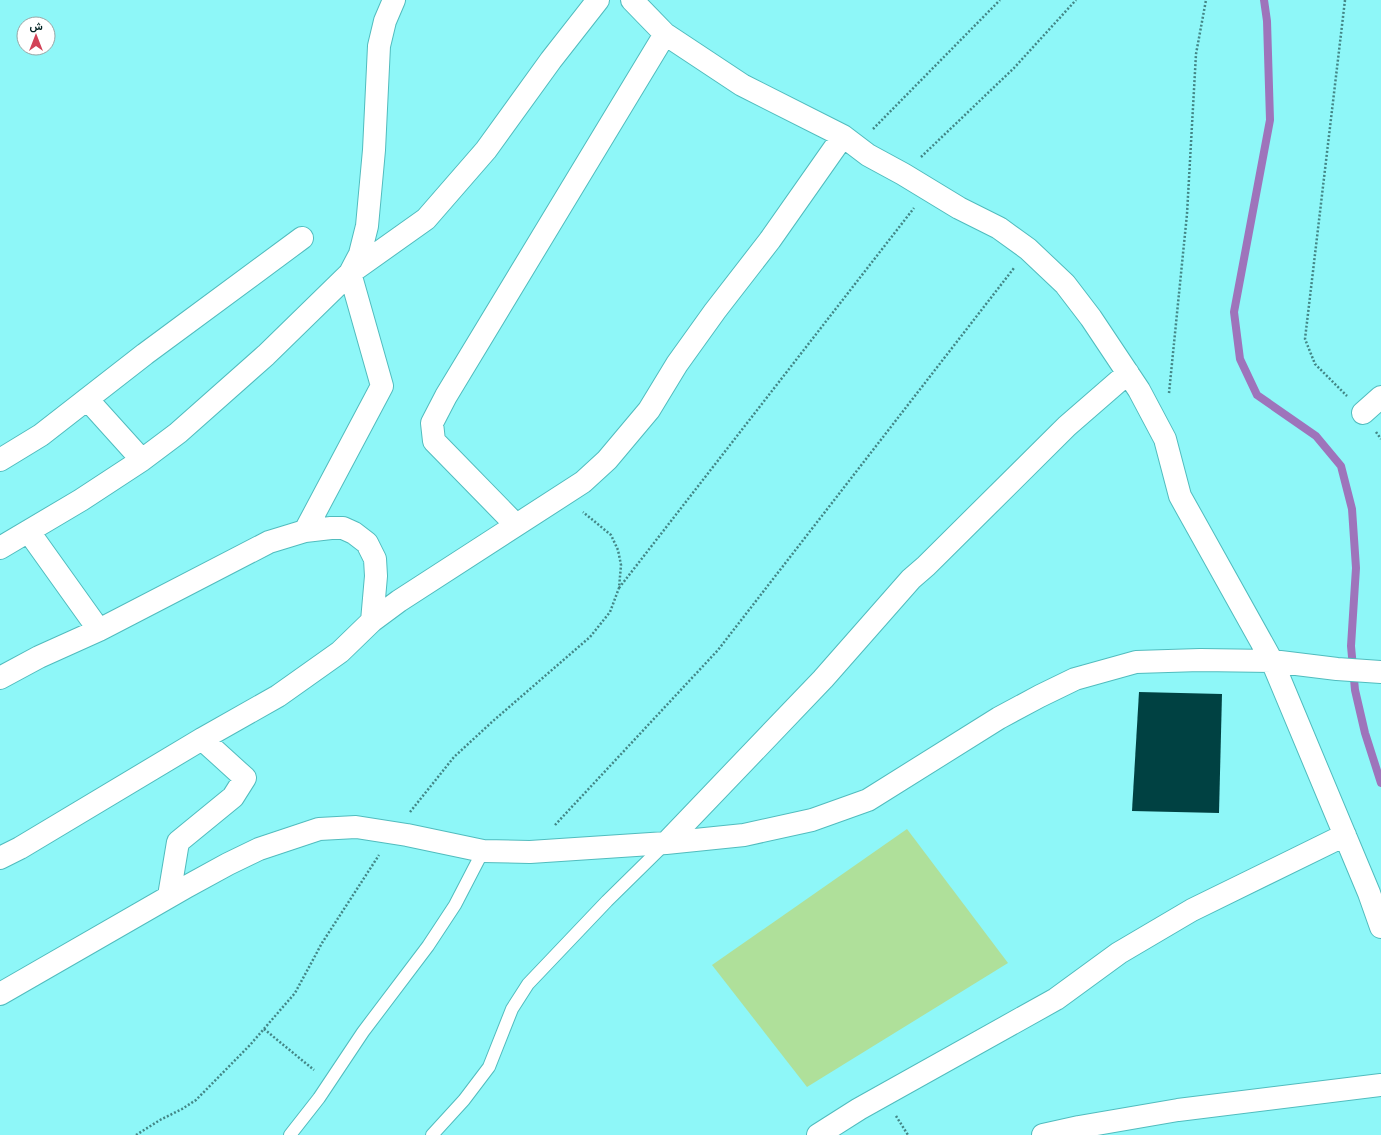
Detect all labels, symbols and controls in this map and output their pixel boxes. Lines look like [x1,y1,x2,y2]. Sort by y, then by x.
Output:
north arrow [16,16,56,56]
text: ش [29,19,43,33]

